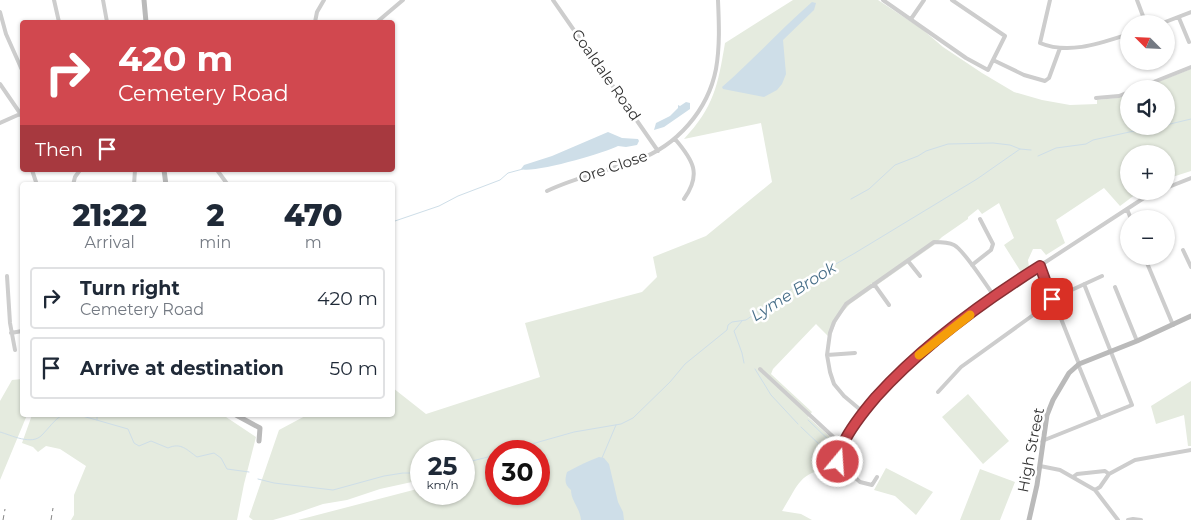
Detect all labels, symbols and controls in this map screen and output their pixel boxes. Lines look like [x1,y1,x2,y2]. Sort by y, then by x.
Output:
north arrow [1120,15,1175,70]
map controls [1120,15,1175,265]
street label: Coaldale Road [568,25,645,124]
text: 420 m [118,37,233,80]
icon: right [35,40,100,105]
text: Cemetery Road [118,80,289,107]
button: sound [1120,80,1175,135]
icon: arrive [93,135,121,163]
text: Then [35,138,83,161]
button: + [1120,145,1175,200]
street label: Ore Close [576,146,650,187]
text: 21:22 [72,197,147,234]
text: 2 [206,197,224,234]
text: 470 [284,197,343,234]
button: − [1120,210,1175,265]
text: Arrival [84,233,135,252]
text: min [199,233,231,252]
text: m [305,233,322,252]
water label: Lyme Brook [747,257,841,325]
text: Turn right [80,277,180,300]
pin [1031,278,1073,320]
icon: right [37,284,65,312]
icon: arrive [1038,285,1066,313]
text: 420 m [317,287,378,310]
text: Cemetery Road [80,300,204,319]
icon: arrive [37,354,65,382]
text: Arrive at destination [80,357,284,380]
text: 50 m [330,357,378,380]
street label: High Street [1013,406,1048,494]
position arrow [811,435,863,487]
speed limit sign: 30 [485,440,550,505]
text: 25 [428,451,457,481]
text: km/h [426,477,459,492]

